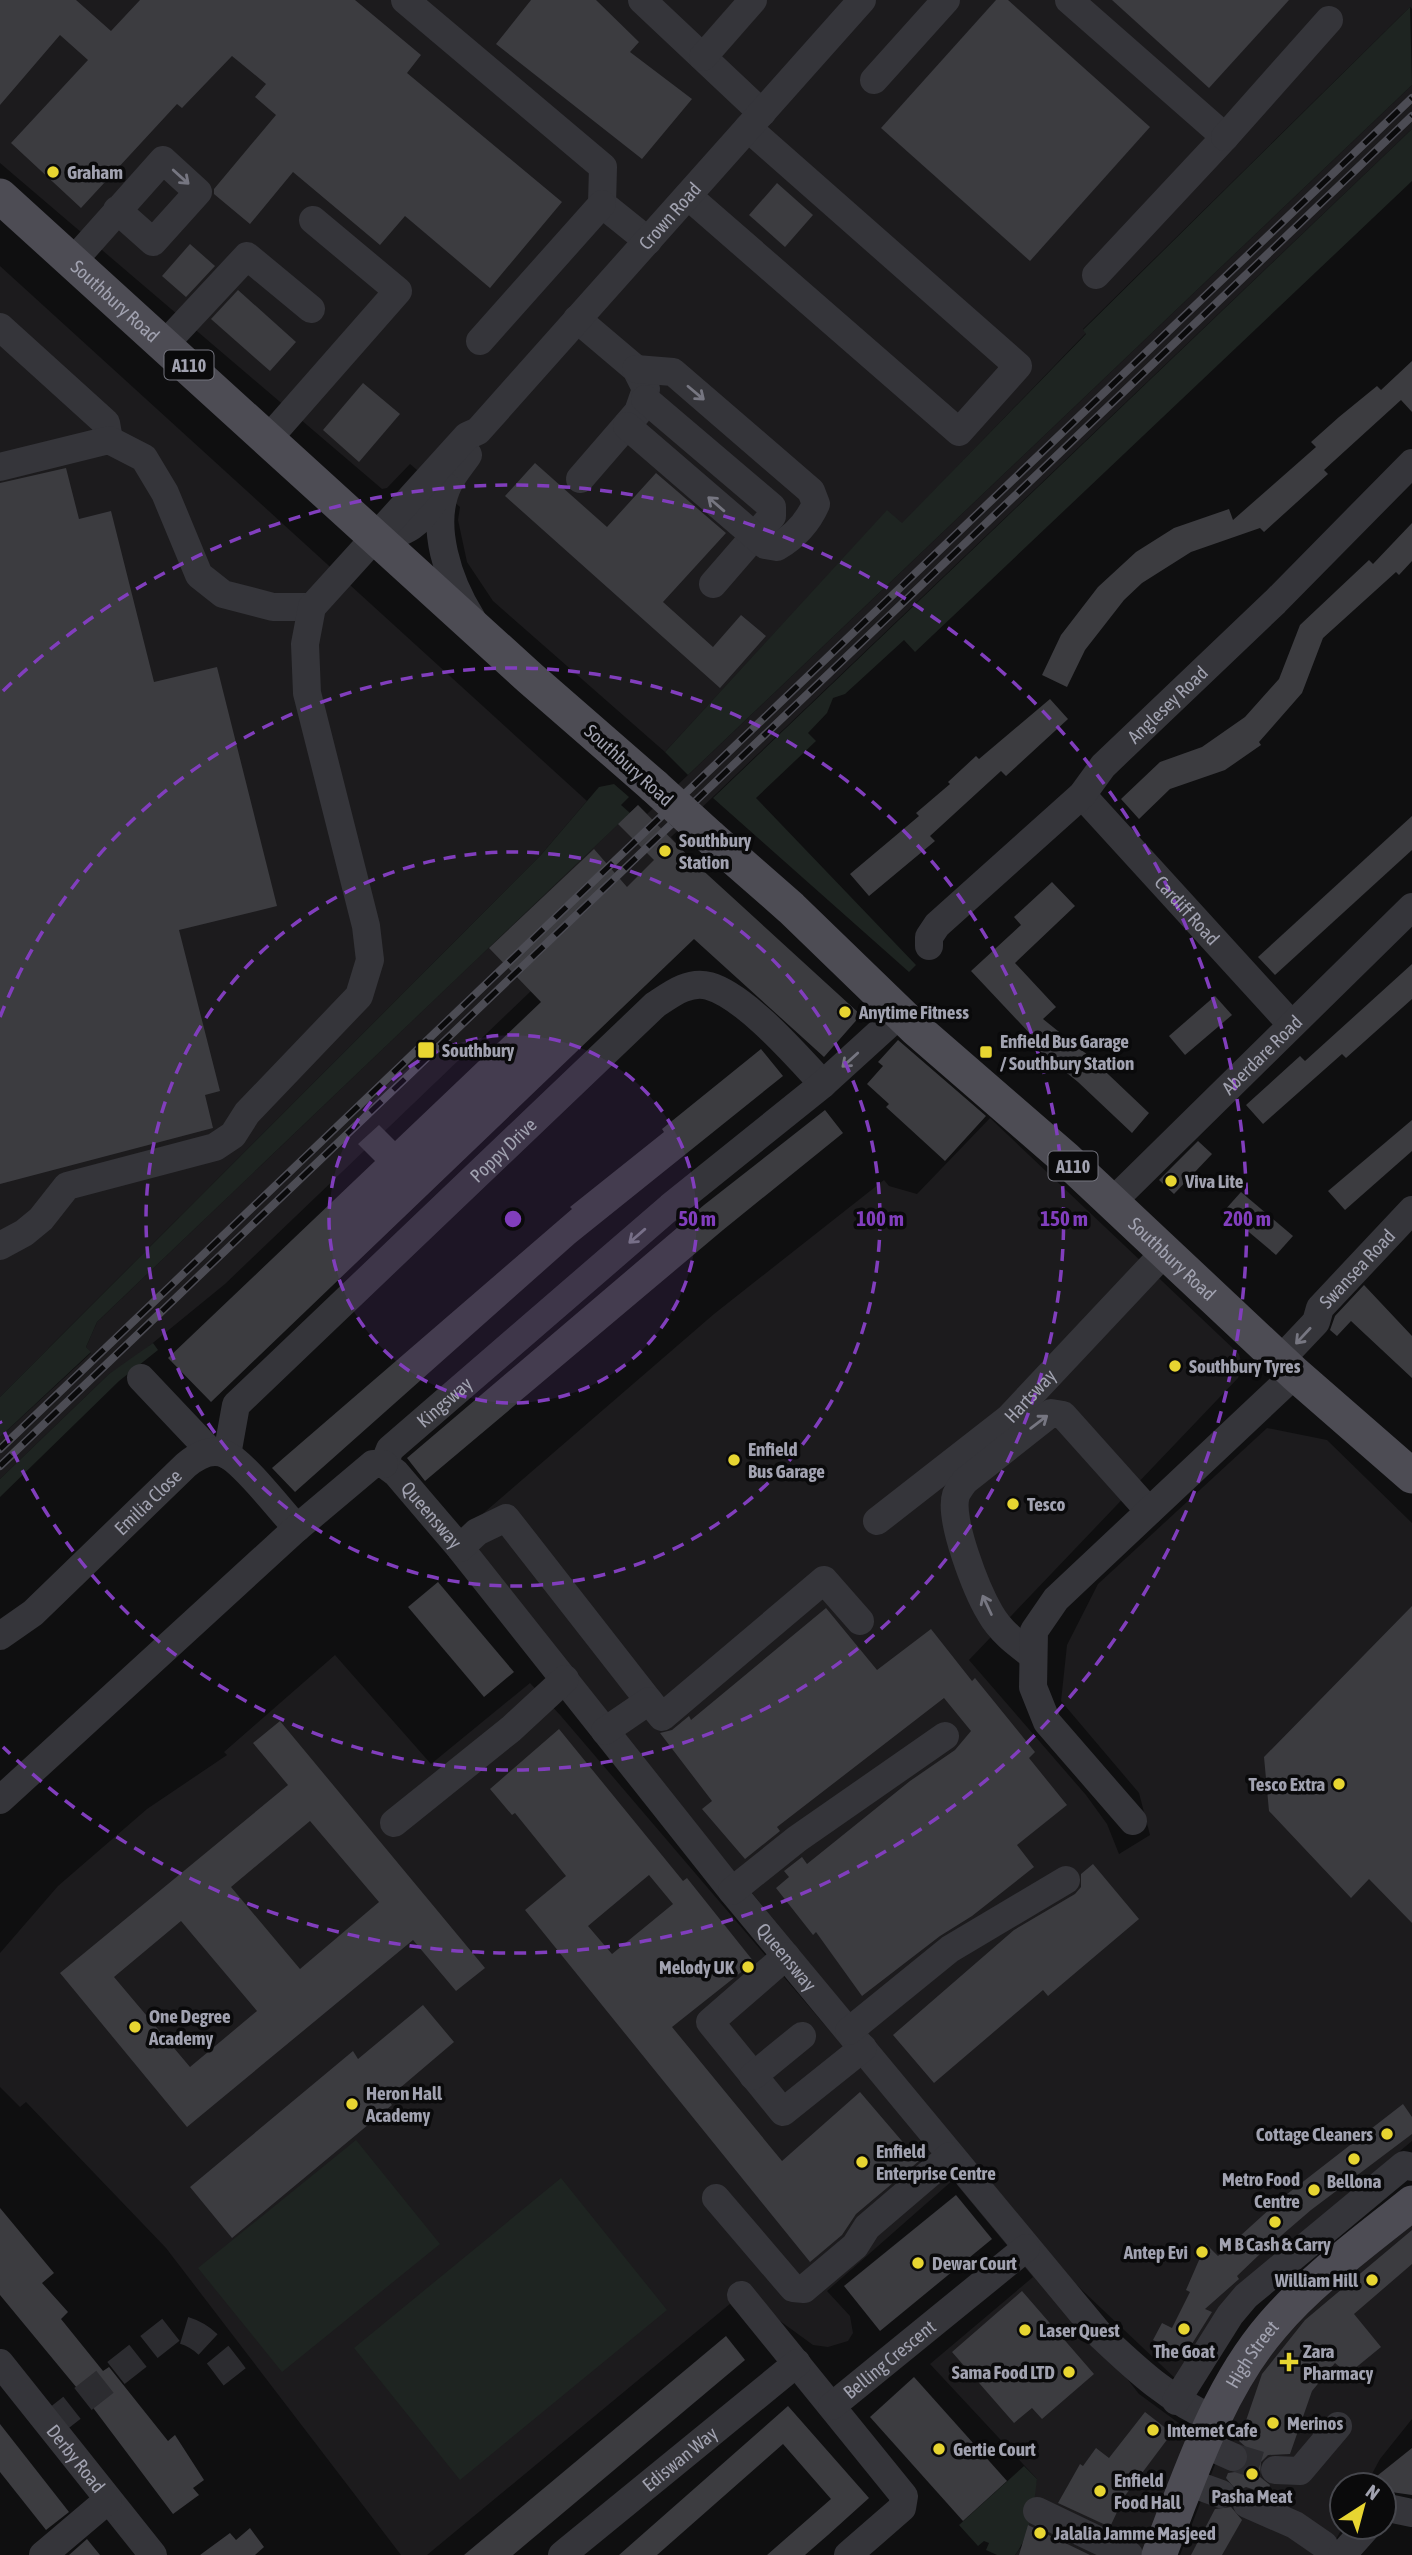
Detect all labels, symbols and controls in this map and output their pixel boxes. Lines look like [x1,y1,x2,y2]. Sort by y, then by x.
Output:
place label: Graham [67,161,123,183]
marker: Graham [45,164,61,180]
one-way arrow [172,169,190,185]
street label: Crown Road [634,178,705,254]
street label: Southbury Road [67,255,164,347]
road number: A110 [164,351,214,380]
one-way arrow [687,385,705,401]
one-way arrow [708,496,726,512]
street label: Anglesey Road [1123,661,1212,748]
street label: Southbury Road [580,720,678,810]
place label: Southbury Station [679,829,752,873]
marker: Southbury Station [657,843,673,859]
street label: Cardiff Road [1150,871,1224,949]
place label: Anytime Fitness [858,1001,969,1023]
marker: Anytime Fitness [837,1004,853,1020]
street label: Aberdare Road [1217,1011,1306,1099]
place label: Enfield Bus Garage / Southbury Station [1000,1030,1134,1074]
place label: Southbury [442,1039,515,1061]
marker: Southbury [416,1040,436,1060]
marker: Enfield Bus Garage / Southbury Station [978,1044,994,1060]
one-way arrow [841,1052,859,1068]
street label: Poppy Drive [465,1113,541,1187]
road number: A110 [1048,1152,1098,1181]
place label: Viva Lite [1184,1170,1244,1192]
marker: Viva Lite [1163,1173,1179,1189]
text: 50 m [678,1206,716,1230]
text: 100 m [856,1206,904,1230]
text: 150 m [1040,1206,1088,1230]
text: 200 m [1223,1206,1271,1230]
centre of rings [501,1207,525,1231]
street label: Southbury Road [1124,1213,1220,1305]
street label: Swansea Road [1315,1225,1399,1313]
one-way arrow [628,1228,646,1244]
one-way arrow [1294,1327,1311,1344]
place label: Southbury Tyres [1189,1355,1301,1377]
marker: Southbury Tyres [1167,1358,1183,1374]
street label: Hartsway [1000,1364,1060,1427]
street label: Kingsway [412,1372,477,1432]
one-way arrow [1029,1414,1048,1429]
place label: Enfield Bus Garage [748,1438,825,1482]
marker: Enfield Bus Garage [726,1452,742,1468]
street label: Emilia Close [110,1465,186,1539]
street label: Queensway [397,1477,467,1553]
place label: Tesco [1027,1493,1066,1515]
marker: Tesco [1005,1496,1021,1512]
one-way arrow [980,1595,993,1616]
place label: Tesco Extra [1249,1773,1325,1795]
marker: Tesco Extra [1331,1776,1347,1792]
street label: Queensway [752,1919,821,1995]
place label: Melody UK [659,1956,735,1978]
marker: Melody UK [740,1959,756,1975]
place label: One Degree Academy [148,2005,231,2049]
marker: One Degree Academy [127,2019,143,2035]
place label: Heron Hall Academy [365,2082,443,2126]
marker: Heron Hall Academy [344,2096,360,2112]
place label: Cottage Cleaners [1256,2123,1373,2145]
marker: Cottage Cleaners [1379,2126,1395,2142]
place label: Enfield Enterprise Centre [876,2140,996,2184]
marker: Bellona [1346,2151,1362,2167]
marker: Enfield Enterprise Centre [854,2154,870,2170]
place label: Metro Food Centre [1222,2168,1300,2212]
place label: Bellona [1327,2170,1381,2192]
marker: Metro Food Centre [1306,2182,1322,2198]
marker: M B Cash & Carry [1267,2214,1283,2230]
place label: M B Cash & Carry [1219,2233,1331,2255]
place label: Antep Evi [1123,2241,1188,2263]
marker: Antep Evi [1194,2244,1210,2260]
place label: Dewar Court [932,2252,1017,2274]
marker: Dewar Court [910,2255,926,2271]
place label: William Hill [1274,2269,1359,2291]
marker: William Hill [1364,2272,1380,2288]
street label: Belling Crescent [839,2315,940,2403]
street label: High Street [1221,2316,1283,2392]
place label: Laser Quest [1039,2319,1120,2341]
marker: The Goat [1176,2321,1192,2337]
marker: Laser Quest [1017,2322,1033,2338]
place label: The Goat [1153,2340,1215,2362]
place label: Zara Pharmacy [1303,2340,1374,2384]
marker: Zara Pharmacy [1281,2354,1297,2370]
place label: Sama Food LTD [952,2361,1055,2383]
marker: Sama Food LTD [1061,2364,1077,2380]
place label: Merinos [1287,2412,1343,2434]
marker: Merinos [1265,2415,1281,2431]
place label: Internet Cafe [1167,2419,1258,2441]
street label: Derby Road [42,2420,110,2497]
street label: Ediswan Way [638,2422,722,2496]
marker: Internet Cafe [1145,2422,1161,2438]
place label: Gertie Court [953,2438,1036,2460]
marker: Gertie Court [931,2441,947,2457]
marker: Pasha Meat [1244,2466,1260,2482]
place label: Enfield Food Hall [1114,2469,1182,2513]
north arrow [1328,2471,1398,2541]
text: N [1362,2480,1384,2504]
marker: Enfield Food Hall [1092,2483,1108,2499]
place label: Pasha Meat [1212,2485,1293,2507]
place label: Jalalia Jamme Masjeed [1053,2522,1216,2544]
marker: Jalalia Jamme Masjeed [1032,2525,1048,2541]

